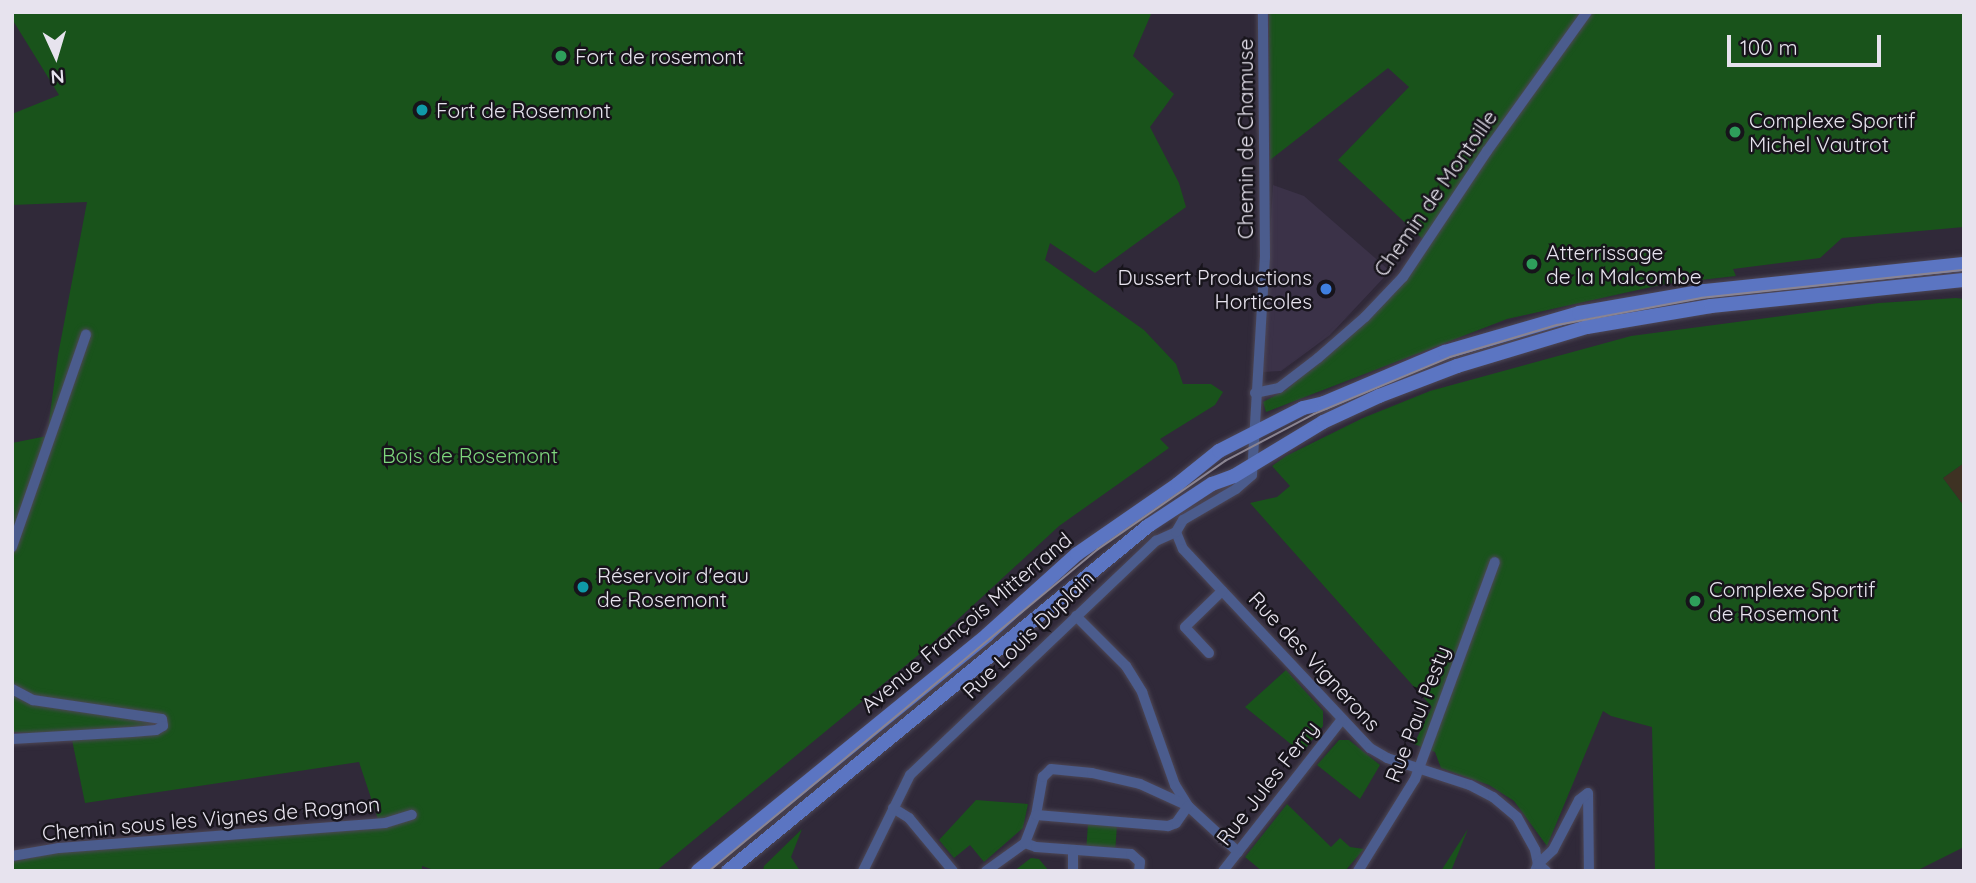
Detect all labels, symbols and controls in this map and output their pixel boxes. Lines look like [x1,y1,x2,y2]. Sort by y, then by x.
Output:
north arrow [21,21,91,91]
scale bar [1731,21,1885,65]
text: 100 m [1740,34,1798,60]
street label: Chemin de Chamuse [1232,39,1258,239]
place label: Fort de rosemont [575,43,744,69]
marker: Fort de rosemont [553,48,569,64]
text: N [50,64,65,89]
place label: Fort de Rosemont [436,97,611,123]
marker: Fort de Rosemont [414,102,430,118]
street label: Chemin de Montoille [1368,105,1502,281]
place label: Complexe Sportif Michel Vautrot [1749,107,1916,157]
marker: Complexe Sportif Michel Vautrot [1727,124,1743,140]
place label: Atterrissage de la Malcombe [1546,239,1702,289]
marker: Atterrissage de la Malcombe [1524,256,1540,272]
place label: Dussert Productions Horticoles [1117,264,1312,314]
marker: Dussert Productions Horticoles [1318,281,1334,297]
park label: Bois de Rosemont [382,442,558,468]
street label: Avenue François Mitterrand [856,527,1076,717]
place label: Réservoir d'eau de Rosemont [597,562,749,612]
street label: Rue Louis Duplain [957,565,1099,703]
place label: Complexe Sportif de Rosemont [1709,576,1876,626]
marker: Réservoir d'eau de Rosemont [575,579,591,595]
street label: Rue des Vignerons [1244,586,1386,736]
marker: Complexe Sportif de Rosemont [1687,593,1703,609]
street label: Rue Paul Pesty [1379,642,1455,786]
street label: Rue Jules Ferry [1211,716,1323,850]
street label: Chemin sous les Vignes de Rognon [41,791,381,845]

